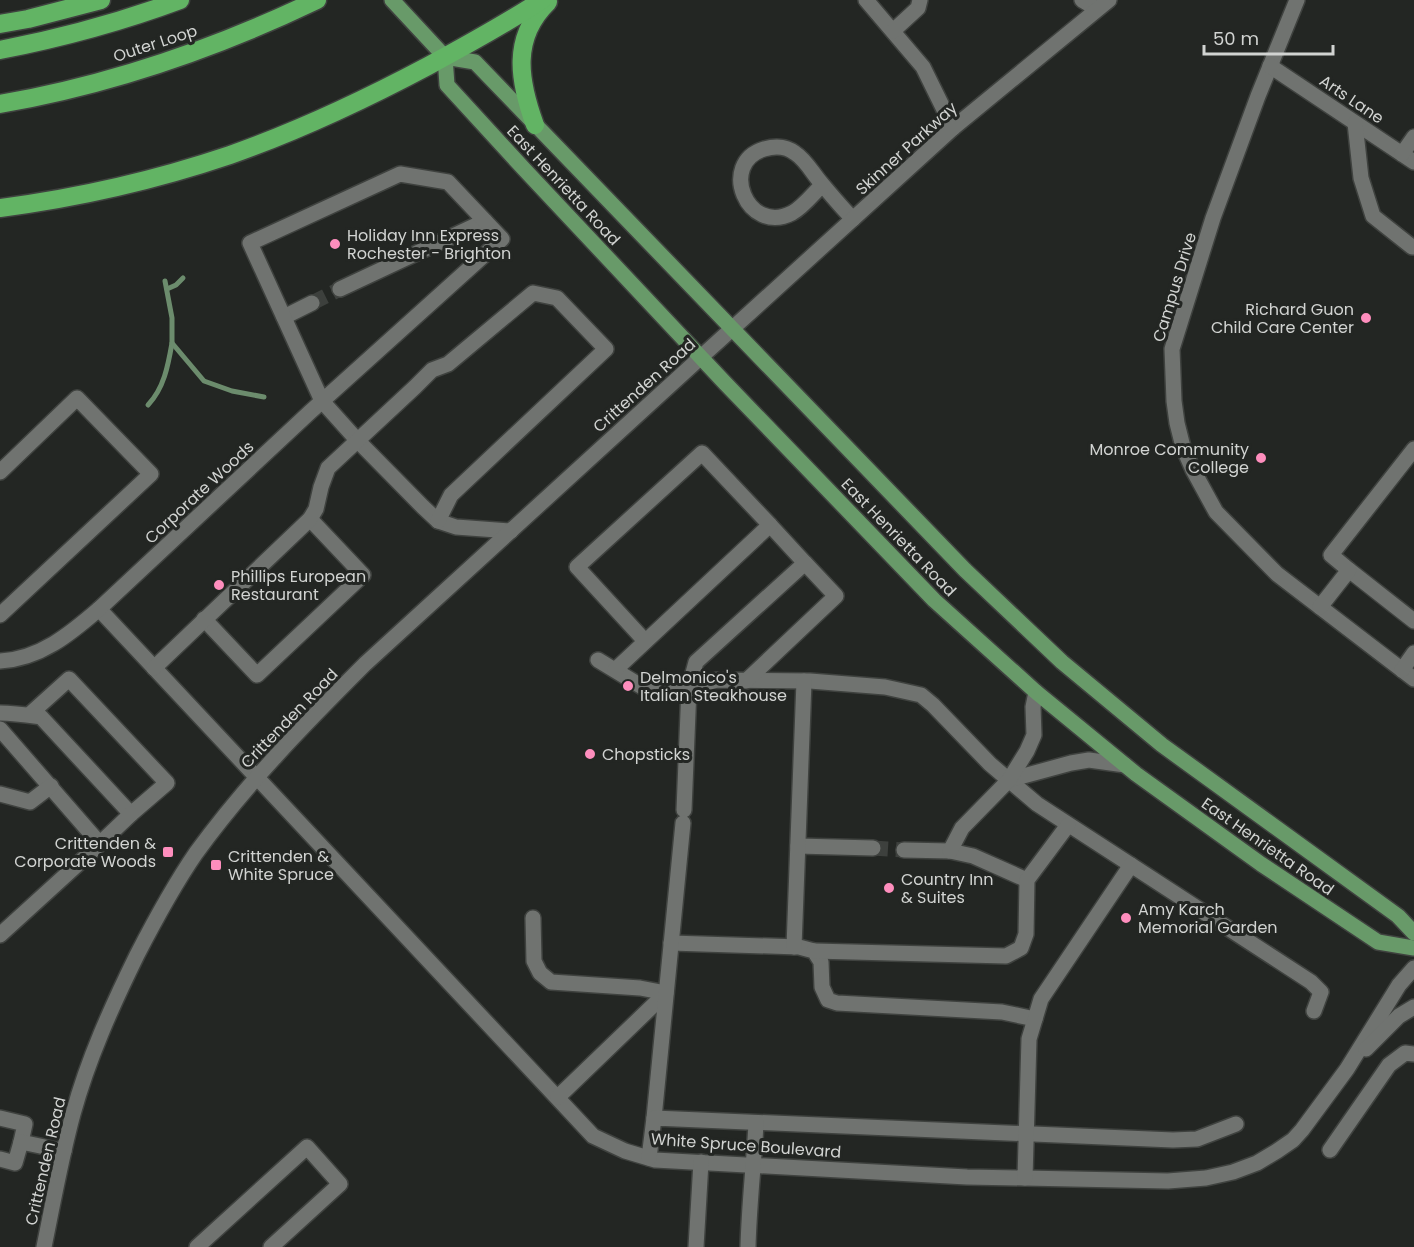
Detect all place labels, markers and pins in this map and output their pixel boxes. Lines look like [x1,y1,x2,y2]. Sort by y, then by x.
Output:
place label: Holiday Inn Express Rochester - Brighton [347,224,511,265]
marker: Holiday Inn Express Rochester - Brighton [328,237,342,251]
place label: Richard Guon Child Care Center [1211,298,1354,339]
marker: Richard Guon Child Care Center [1359,311,1373,325]
place label: Monroe Community College [1090,438,1249,479]
marker: Monroe Community College [1254,451,1268,465]
place label: Phillips European Restaurant [231,565,366,606]
marker: Phillips European Restaurant [212,578,226,592]
place label: Delmonico's Italian Steakhouse [640,666,787,707]
marker: Delmonico's Italian Steakhouse [621,679,635,693]
place label: Chopsticks [602,743,690,766]
marker: Chopsticks [583,747,597,761]
place label: Crittenden & Corporate Woods [14,832,156,873]
marker: Crittenden & Corporate Woods [161,845,175,859]
place label: Crittenden & White Spruce [228,845,334,886]
marker: Crittenden & White Spruce [209,858,223,872]
place label: Country Inn & Suites [901,868,994,909]
marker: Country Inn & Suites [882,881,896,895]
place label: Amy Karch Memorial Garden [1138,898,1278,939]
marker: Amy Karch Memorial Garden [1119,911,1133,925]

